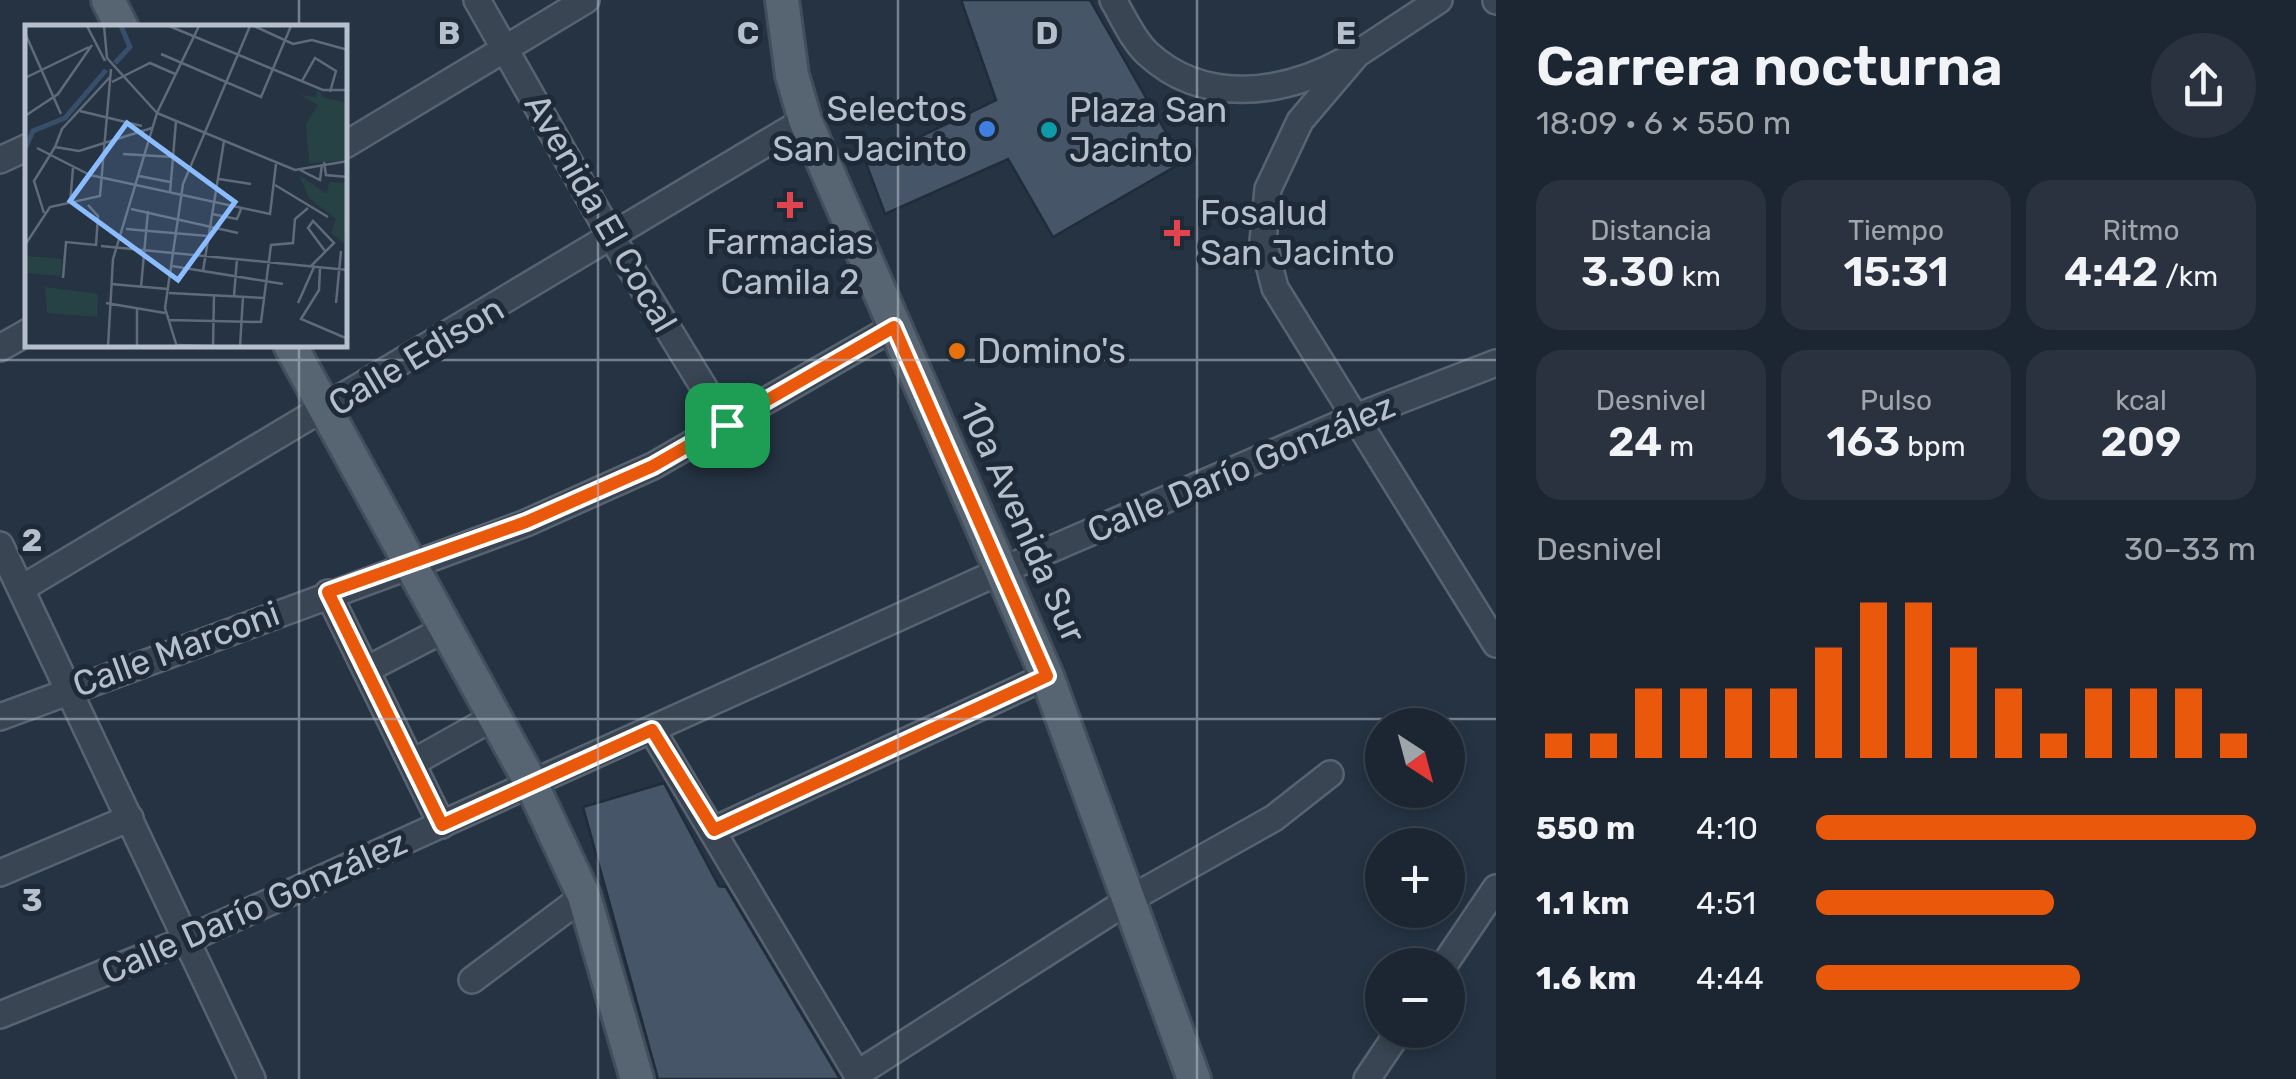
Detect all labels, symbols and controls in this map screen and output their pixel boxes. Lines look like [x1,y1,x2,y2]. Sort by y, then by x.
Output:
text: B [438,14,460,52]
text: C [737,14,759,52]
text: D [1036,14,1058,52]
text: E [1336,14,1356,52]
inset map [25,25,348,348]
button: share [2151,33,2256,138]
text: Carrera nocturna [1536,34,2003,99]
street label: Avenida El Cocal [516,86,686,340]
place label: Selectos San Jacinto [772,88,967,170]
place label: Plaza San Jacinto [1069,89,1227,171]
text: 18:09 · 6 × 550 m [1536,104,1791,142]
marker: Selectos San Jacinto [976,118,998,140]
marker: Plaza San Jacinto [1038,119,1060,141]
place label: Fosalud San Jacinto [1200,192,1395,274]
marker: Farmacias Camila 2 [779,194,801,216]
text: Distancia [1590,214,1712,247]
text: Tiempo [1848,214,1944,247]
text: Ritmo [2102,214,2180,247]
marker: Fosalud San Jacinto [1164,220,1190,246]
place label: Farmacias Camila 2 [706,221,874,303]
text: 3.30 [1581,247,1675,297]
text: 15:31 [1843,247,1949,297]
text: 4:42 [2064,247,2158,297]
text: km [1675,260,1721,293]
text: /km [2158,260,2218,293]
street label: Calle Edison [321,287,511,425]
place label: Domino's [977,330,1126,372]
marker: Domino's [946,340,968,362]
pin [685,383,770,468]
street label: Calle Darío González [1081,384,1401,552]
text: Desnivel [1596,384,1706,417]
text: Pulso [1860,384,1932,417]
text: kcal [2115,384,2167,417]
street label: 10a Avenida Sur [951,395,1095,649]
icon: arrive [700,398,755,453]
text: 24 [1608,417,1662,467]
text: 163 [1826,417,1900,467]
text: 209 [2100,417,2182,467]
text: m [1662,430,1694,463]
text: bpm [1900,430,1966,463]
text: 2 [22,521,42,559]
text: Desnivel [1536,530,1662,568]
text: 30–33 m [2124,530,2256,568]
street label: Calle Marconi [67,592,285,706]
north arrow [1365,708,1465,808]
map controls [1365,708,1465,1048]
text: 550 m [1536,809,1635,847]
text: 4:10 [1696,809,1758,847]
street label: Calle Darío González [95,821,413,993]
button: + [1365,828,1465,928]
text: 3 [21,881,43,919]
text: 1.1 km [1536,884,1630,922]
text: 4:51 [1696,884,1756,922]
button: − [1365,948,1465,1048]
text: 1.6 km [1536,959,1637,997]
text: 4:44 [1696,959,1764,997]

